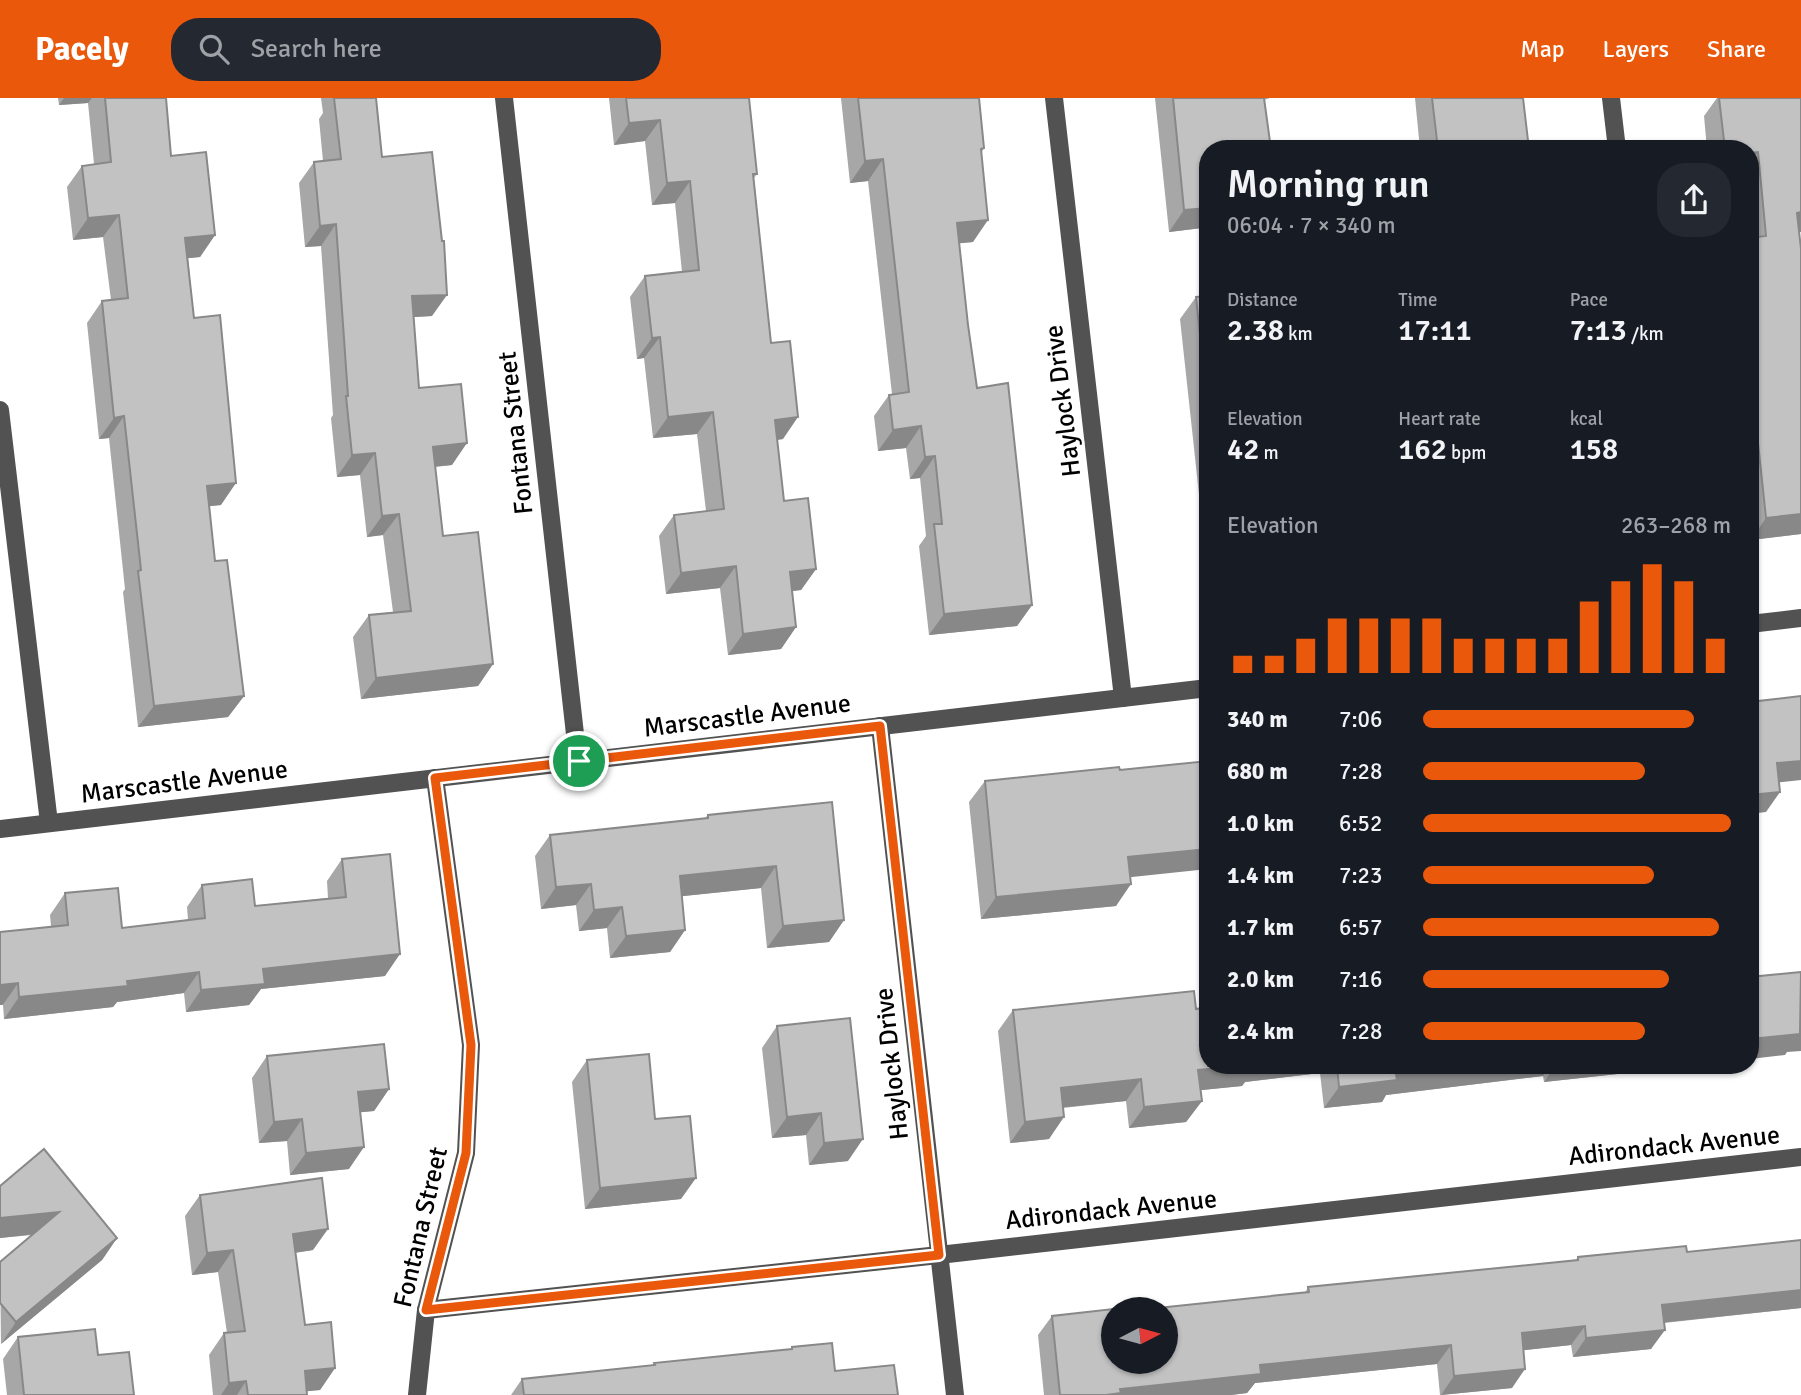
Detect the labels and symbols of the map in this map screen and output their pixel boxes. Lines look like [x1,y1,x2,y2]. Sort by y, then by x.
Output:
street label: Haylock Drive [1038,323,1088,479]
street label: Fontana Street [492,350,540,516]
street label: Marscastle Avenue [642,687,853,745]
pin [549,731,609,791]
street label: Marscastle Avenue [79,753,290,811]
street label: Haylock Drive [868,986,916,1141]
street label: Adirondack Avenue [1567,1119,1781,1173]
street label: Fontana Street [387,1144,455,1311]
street label: Adirondack Avenue [1004,1183,1218,1237]
north arrow [1101,1297,1178,1374]

